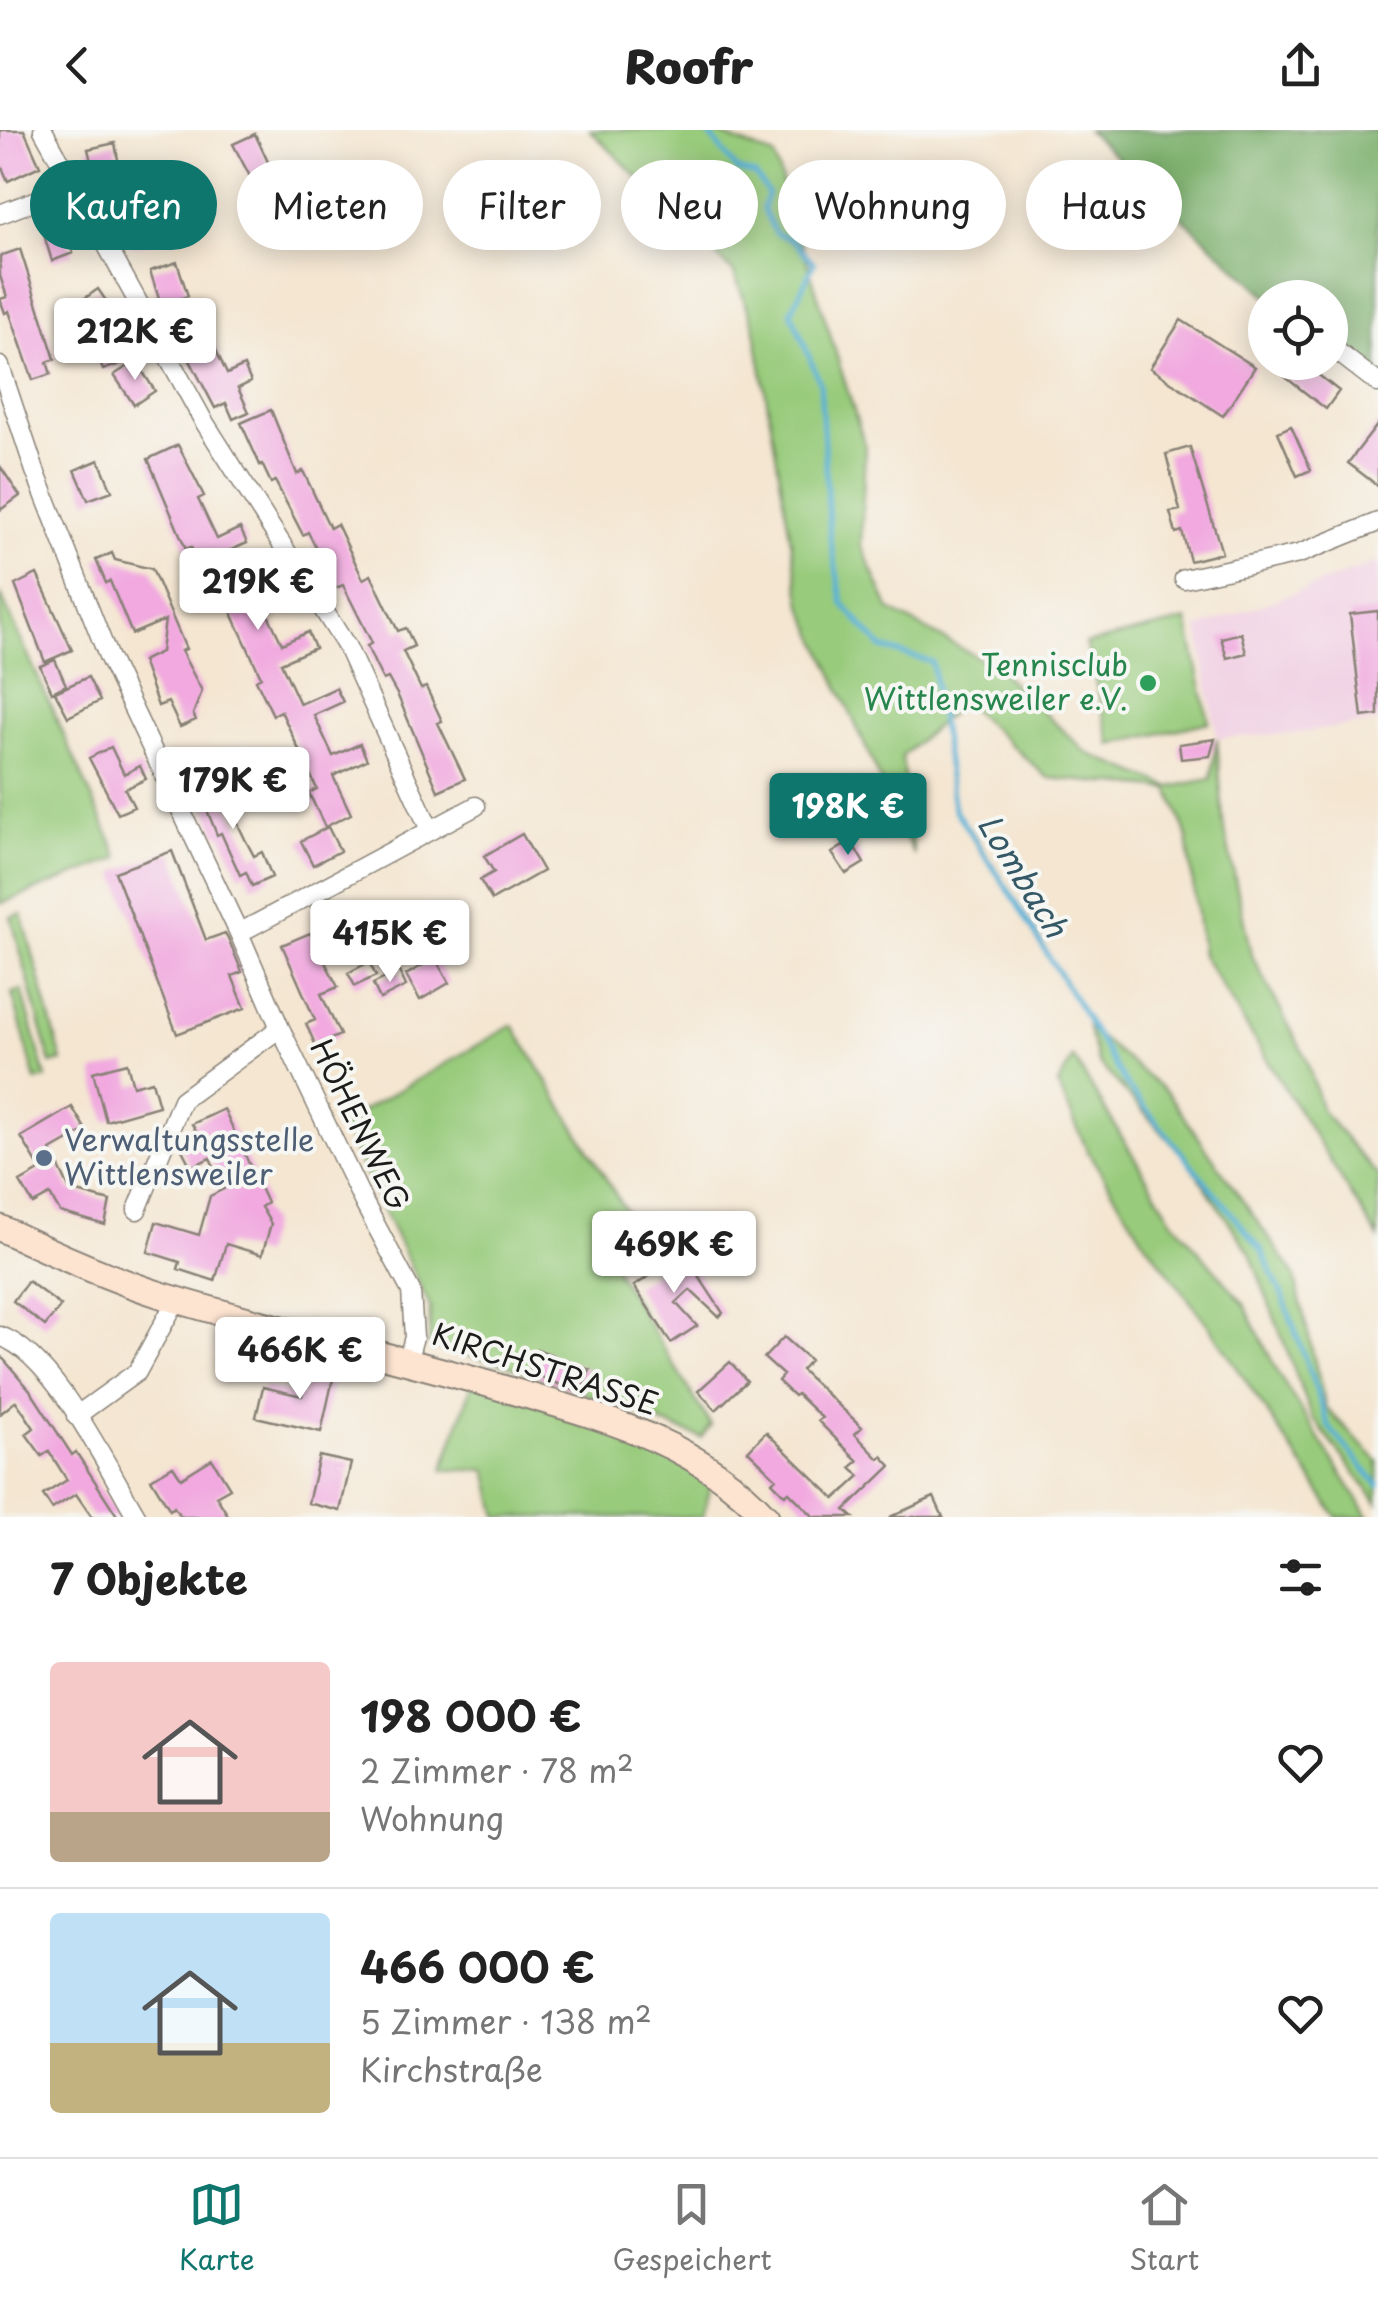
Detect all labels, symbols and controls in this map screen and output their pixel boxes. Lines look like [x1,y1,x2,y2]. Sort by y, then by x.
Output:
text: Roofr [625,31,753,99]
icon: back [50,38,105,93]
icon: share [1273,38,1328,93]
chip: Kaufen [30,160,217,250]
chip: Mieten [237,160,423,250]
chip: Filter [443,160,601,250]
chip: Neu [621,160,758,250]
chip: Wohnung [778,160,1006,250]
chip: Haus [1026,160,1182,250]
map controls [1248,280,1348,380]
button: locate [1248,280,1348,380]
pin: 212K € [54,298,216,383]
text: 212K € [76,306,194,354]
pin: 219K € [177,548,339,633]
text: 219K € [201,556,315,604]
place label: Tennisclub Wittlensweiler e.V. [864,641,1128,720]
marker: Tennisclub Wittlensweiler e.V. [1137,672,1159,694]
pin: 179K € [152,747,314,832]
text: 179K € [178,755,288,803]
pin: 198K € [767,773,929,858]
text: 198K € [792,781,904,829]
water label: Lombach [967,804,1081,947]
pin: 415K € [309,900,471,985]
text: 415K € [332,908,448,956]
street label: HÖHENWEG [300,1031,422,1217]
place label: Verwaltungsstelle Wittlensweiler [64,1116,314,1195]
marker: Verwaltungsstelle Wittlensweiler [33,1147,55,1169]
pin: 469K € [593,1211,755,1296]
text: 469K € [614,1219,734,1267]
street label: KIRCHSTRASSE [427,1310,665,1425]
pin: 466K € [219,1317,381,1402]
text: 466K € [237,1325,363,1373]
text: 7 Objekte [50,1546,248,1609]
icon: filters [1273,1550,1328,1605]
text: 198 000 € [360,1683,582,1746]
icon: home [130,1702,250,1822]
icon: heart [1273,1735,1328,1790]
text: 2 Zimmer · 78 m² [360,1746,634,1794]
text: Wohnung [360,1794,504,1842]
text: 466 000 € [360,1934,595,1997]
icon: home [130,1953,250,2073]
icon: heart [1273,1986,1328,2041]
text: 5 Zimmer · 138 m² [360,1997,652,2045]
text: Kirchstraße [360,2045,543,2093]
tab: Karte [179,2177,255,2280]
tab: Gespeichert [612,2177,772,2280]
tab: Start [1129,2177,1199,2280]

